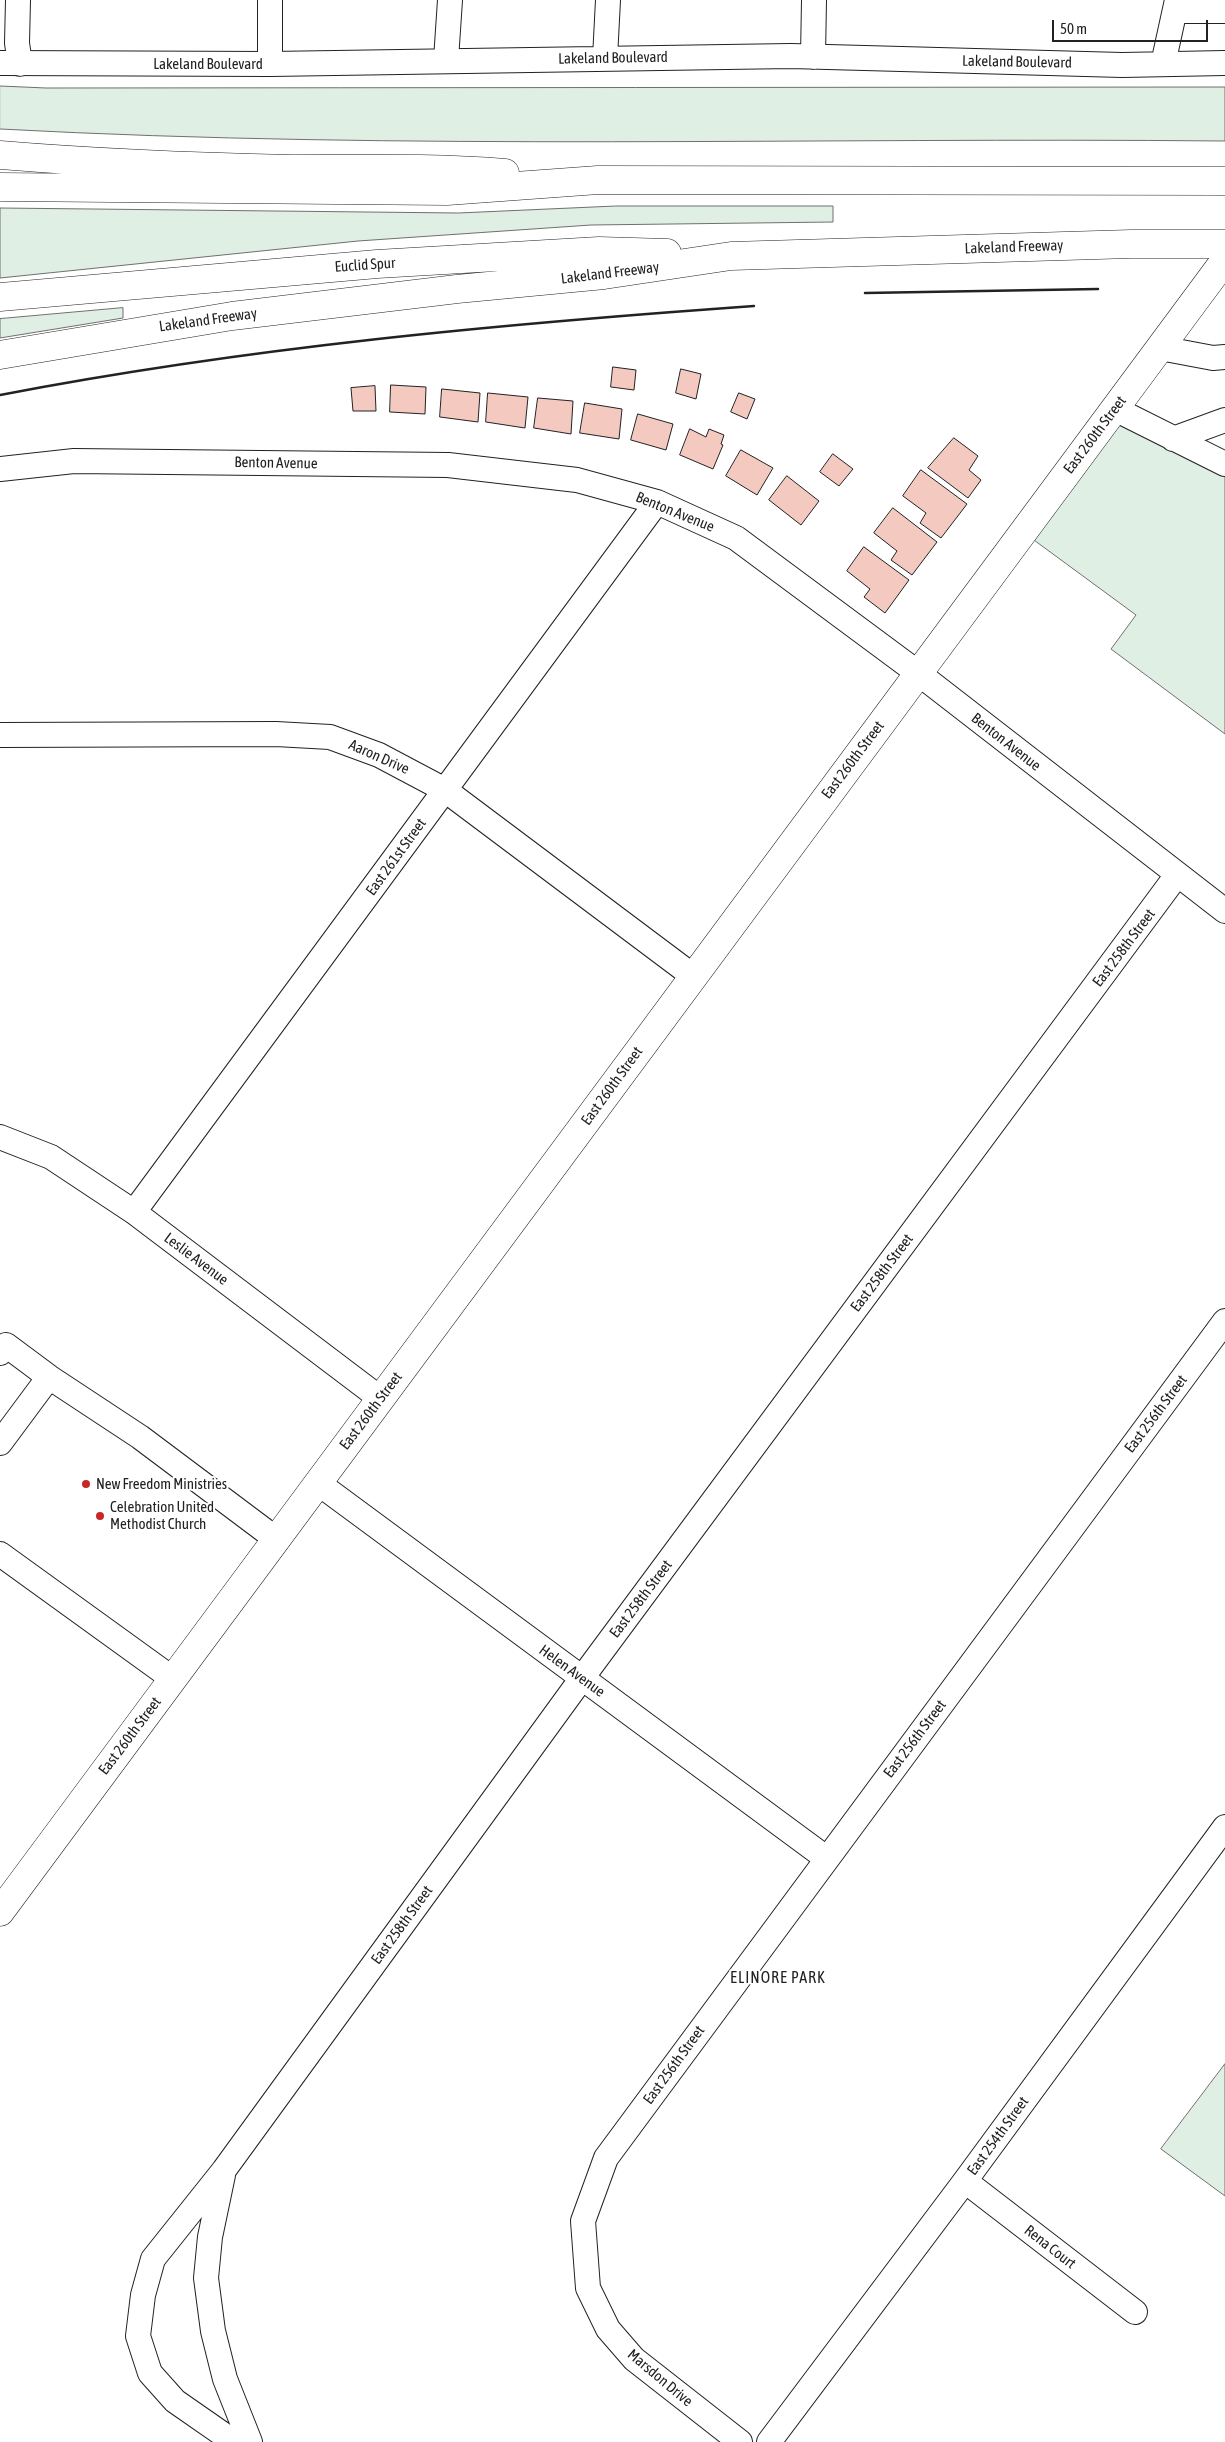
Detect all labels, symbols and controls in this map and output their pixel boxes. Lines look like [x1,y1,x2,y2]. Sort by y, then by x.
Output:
scale bar [1055,10,1211,42]
text: 50 m [1060,20,1087,37]
street label: Lakeland Boulevard [558,48,668,68]
street label: Lakeland Boulevard [962,52,1072,72]
street label: Lakeland Boulevard [153,55,263,73]
street label: Lakeland Freeway [964,236,1064,258]
street label: Euclid Spur [334,254,396,276]
street label: Lakeland Freeway [560,258,660,288]
street label: Lakeland Freeway [158,304,258,336]
street label: East 260th Street [1060,393,1130,477]
street label: Benton Avenue [234,453,318,473]
street label: Benton Avenue [633,488,717,536]
street label: Benton Avenue [968,709,1044,775]
street label: East 260th Street [818,718,888,802]
street label: Aaron Drive [346,736,412,778]
street label: East 261st Street [362,815,430,899]
street label: East 258th Street [1089,906,1159,990]
street label: East 260th Street [577,1043,647,1129]
street label: Leslie Avenue [160,1229,232,1289]
street label: East 258th Street [847,1231,917,1315]
street label: East 260th Street [336,1369,406,1453]
street label: East 256th Street [1121,1372,1191,1456]
place label: New Freedom Ministries [96,1475,227,1493]
marker: New Freedom Ministries [80,1478,92,1490]
place label: Celebration United Methodist Church [110,1498,214,1533]
marker: Celebration United Methodist Church [94,1510,106,1522]
street label: East 258th Street [606,1557,676,1641]
street label: Helen Avenue [536,1641,608,1701]
street label: East 260th Street [95,1694,165,1778]
street label: East 256th Street [880,1697,950,1781]
street label: East 258th Street [367,1882,437,1968]
district label: ELINORE PARK [729,1968,827,1988]
street label: East 256th Street [639,2022,709,2108]
street label: East 254th Street [963,2093,1033,2179]
street label: Rena Court [1021,2221,1079,2273]
street label: Marsdon Drive [624,2346,696,2410]

